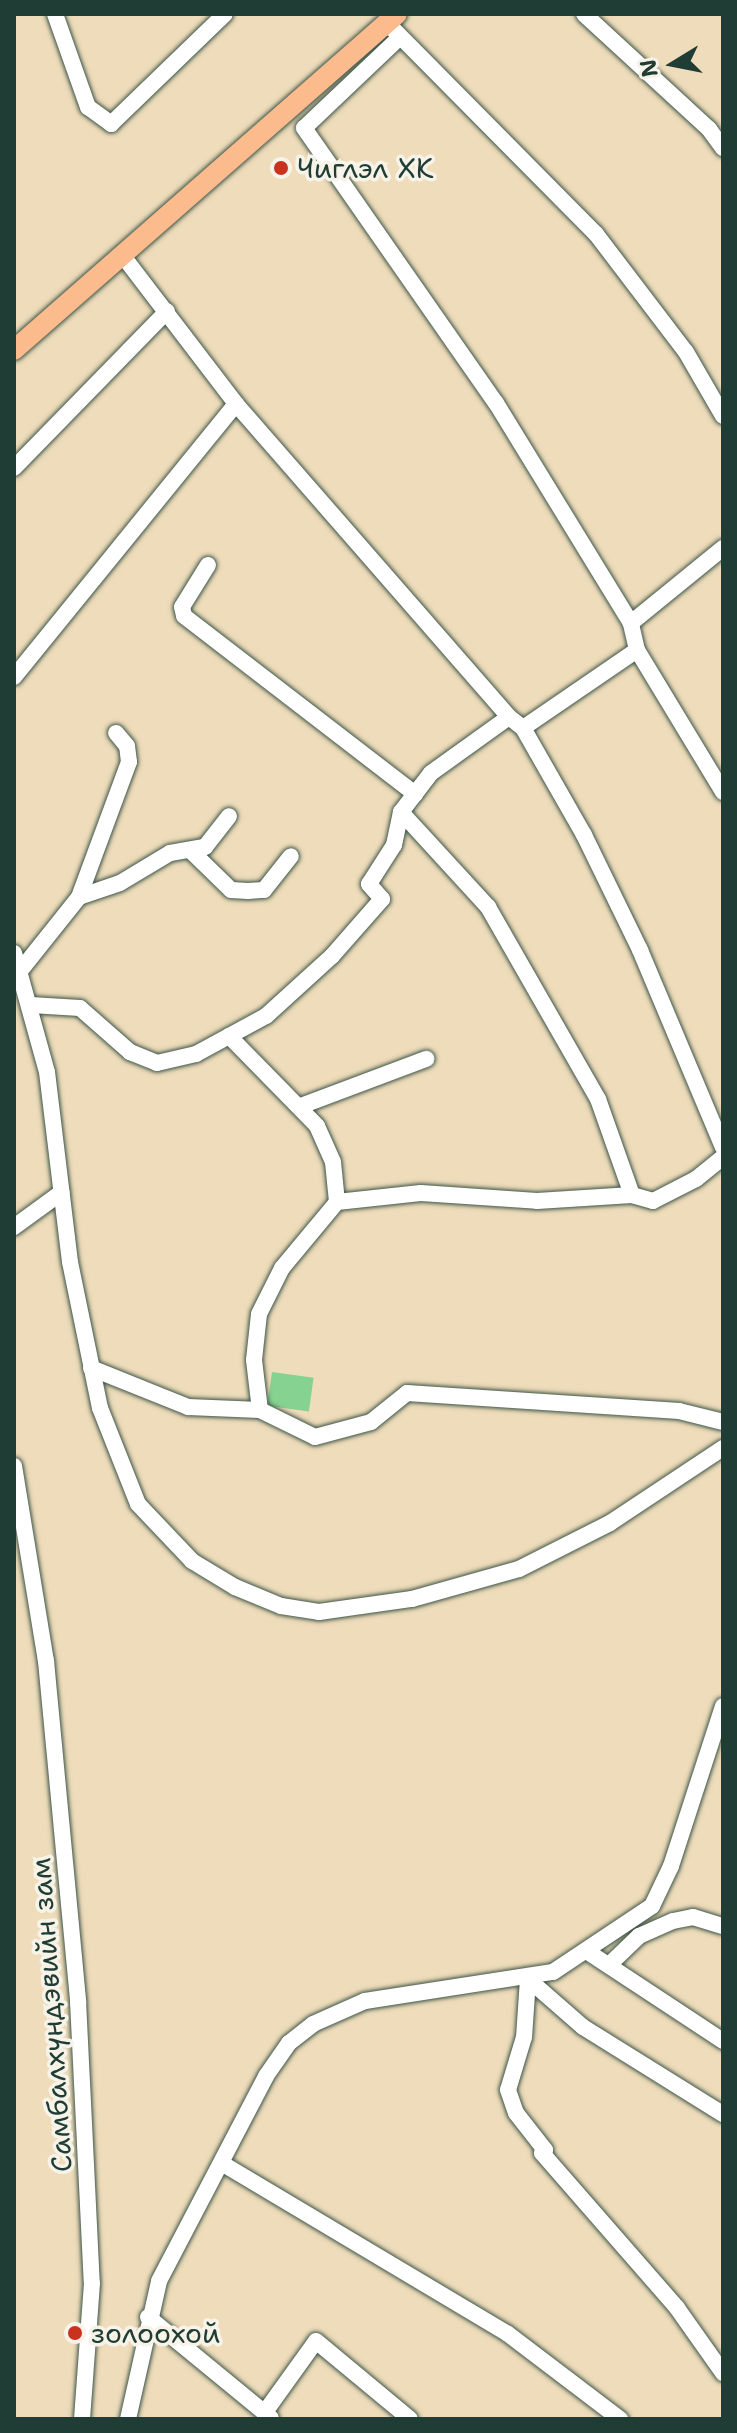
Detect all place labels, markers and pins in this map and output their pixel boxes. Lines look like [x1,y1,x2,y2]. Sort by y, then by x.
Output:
place label: Чиглэл ХК [297,151,434,185]
marker: Чиглэл ХК [272,159,290,177]
place label: золоохой [91,2316,220,2350]
marker: золоохой [66,2324,84,2342]

